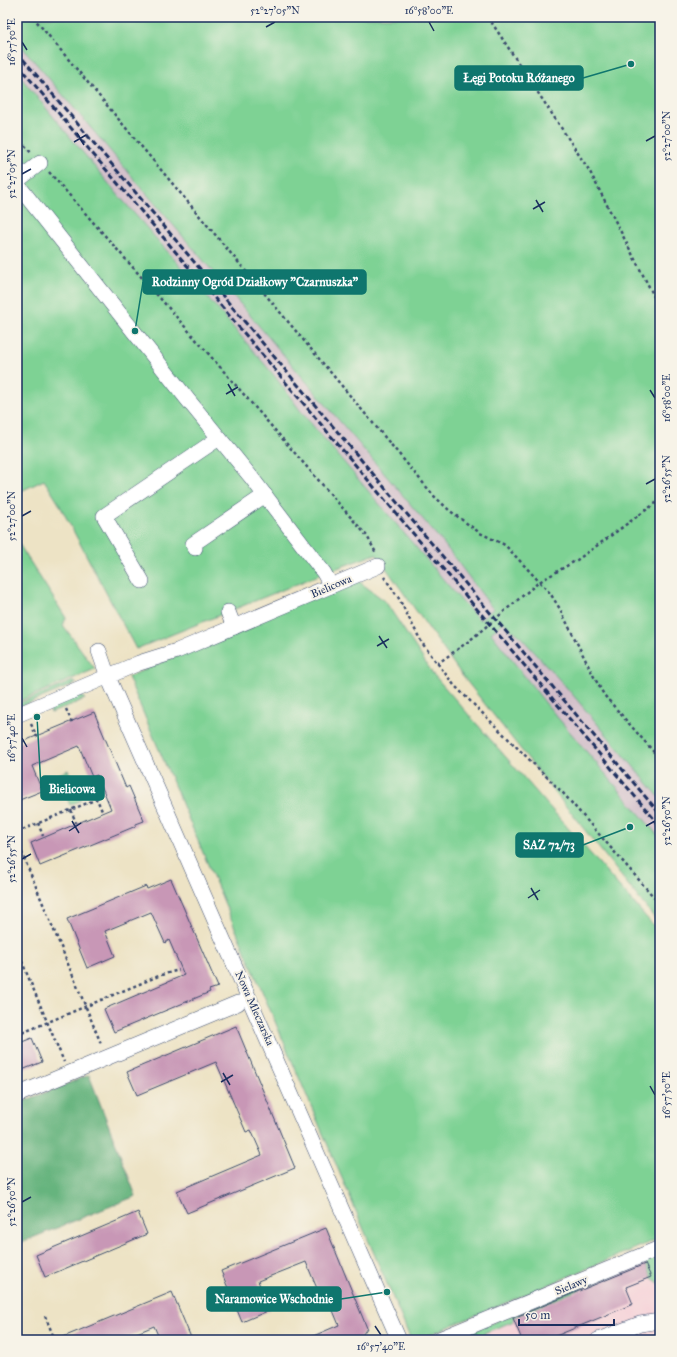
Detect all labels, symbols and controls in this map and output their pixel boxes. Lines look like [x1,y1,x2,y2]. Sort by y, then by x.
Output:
text: 52°27'05"N [250,5,300,17]
text: 16°58'00"E [405,5,453,17]
text: 16°57'50"E [6,18,18,66]
callout: Łęgi Potoku Różanego [455,66,583,90]
text: Łęgi Potoku Różanego [463,71,575,86]
text: 52°27'00"N [661,110,673,161]
text: 52°27'05"N [6,149,18,199]
callout: Rodzinny Ogród Działkowy "Czarnuszka" [143,270,366,294]
text: Rodzinny Ogród Działkowy "Czarnuszka" [152,275,359,290]
text: 16°58'00"E [661,374,673,422]
text: 52°26'55"N [661,454,673,503]
text: 52°27'00"N [6,490,18,541]
street label: Bielicowa [309,572,354,601]
text: 16°57'40"E [6,714,18,762]
callout: Bielicowa [41,776,104,800]
text: Bielicowa [49,782,96,796]
text: 52°26'50"N [661,796,673,846]
callout: SAZ 72/73 [516,833,583,857]
text: 52°26'55"N [6,834,18,883]
text: SAZ 72/73 [523,838,575,853]
street label: Nowa Mleczarska [232,969,277,1048]
text: 16°57'50"E [661,1071,673,1119]
text: 52°26'50"N [6,1177,18,1227]
street label: Sielawy [553,1273,590,1298]
callout: Naramowice Wschodnie [207,1287,341,1311]
text: Naramowice Wschodnie [215,1292,333,1306]
scale bar [519,1301,614,1327]
text: 50 m [525,1308,550,1322]
text: 16°57'40"E [357,1341,405,1353]

